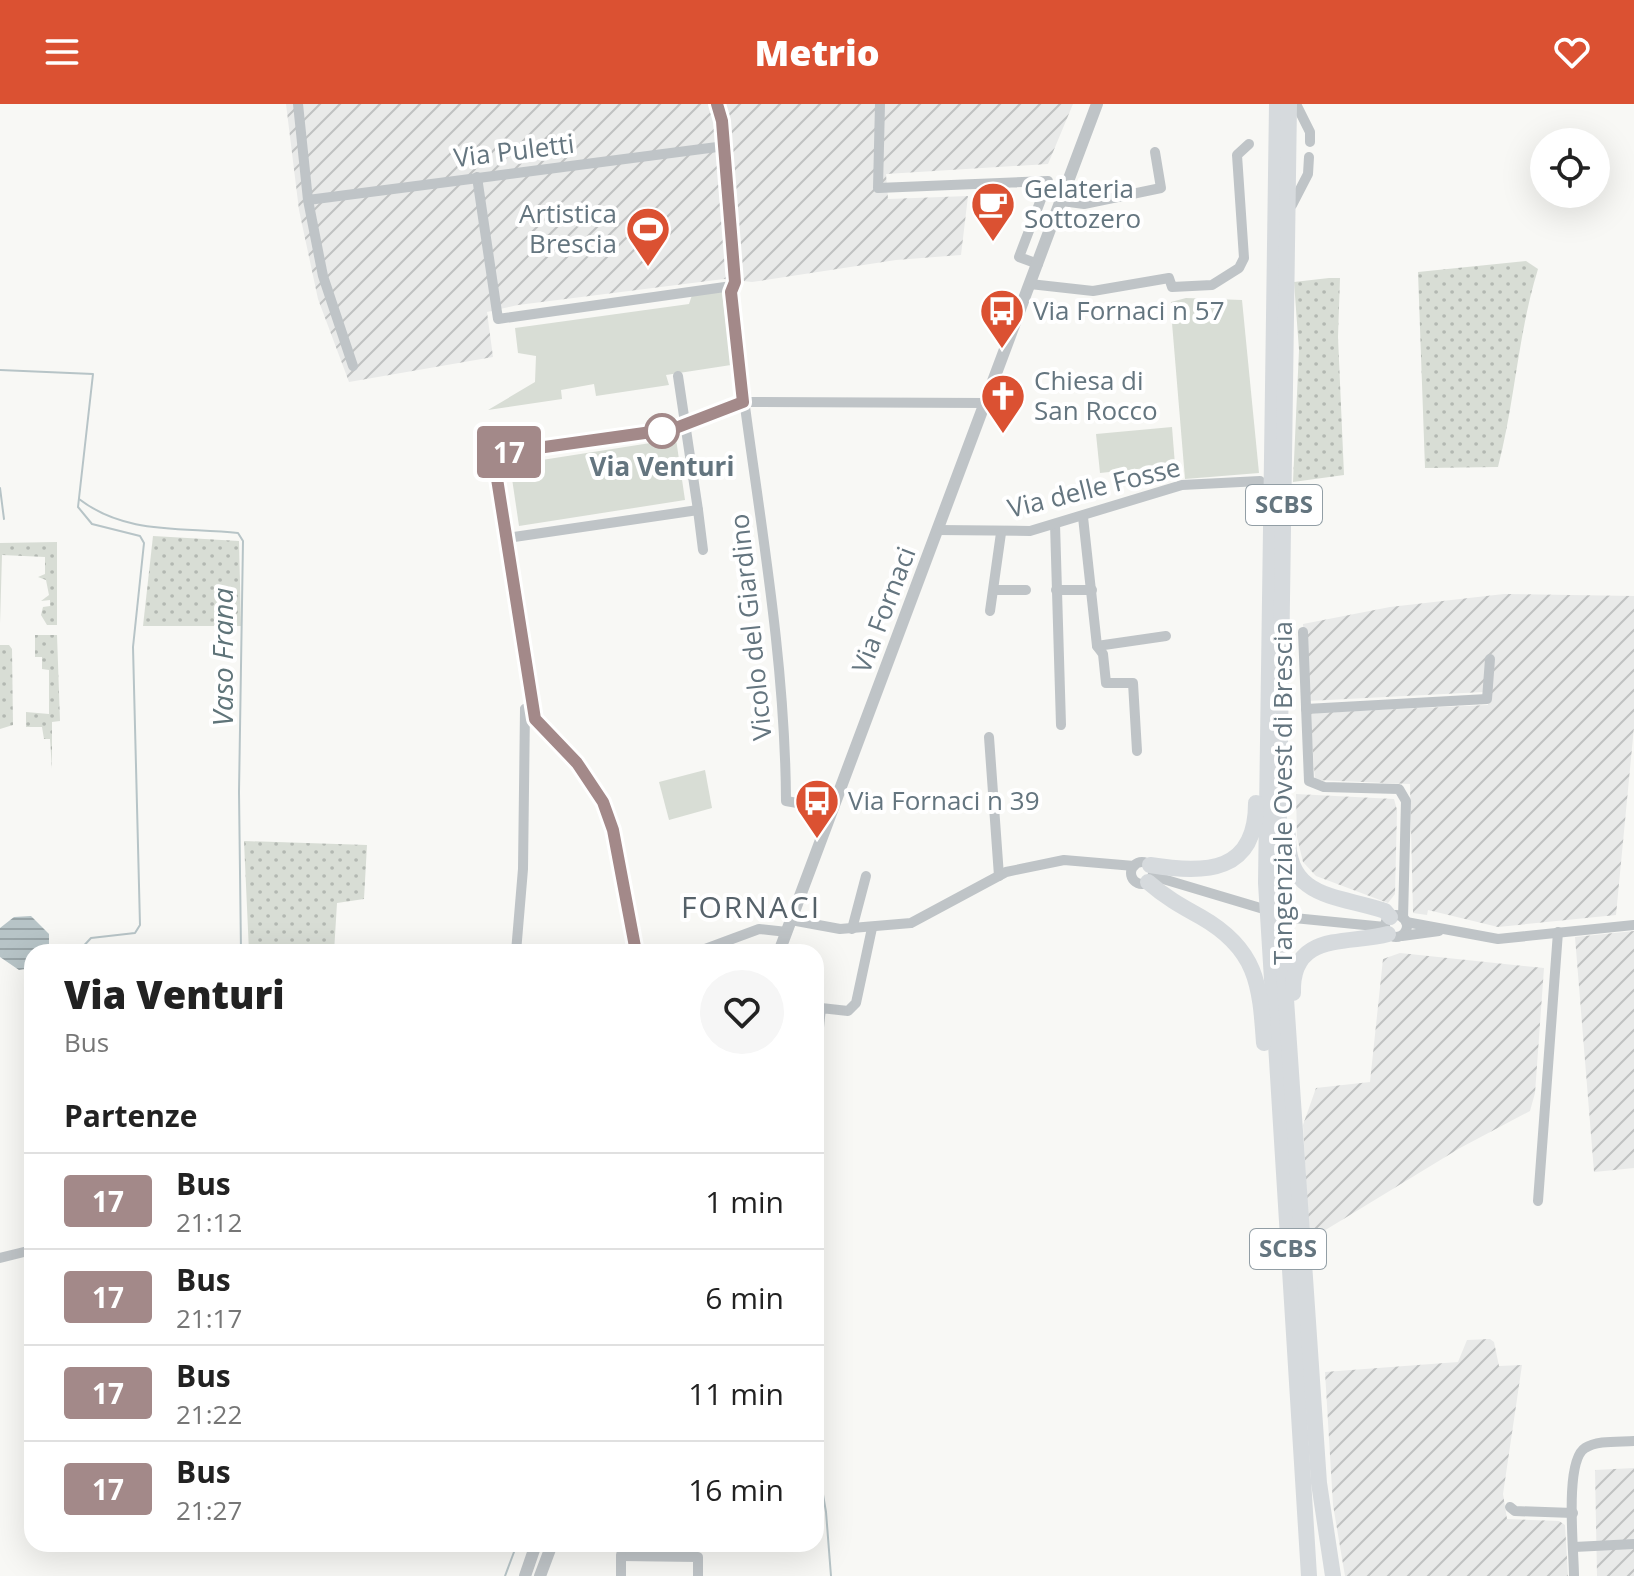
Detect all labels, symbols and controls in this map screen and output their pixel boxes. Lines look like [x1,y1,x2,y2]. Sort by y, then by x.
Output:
text: Metrio [754,28,880,77]
icon: menu [40,30,84,74]
icon: heart [1550,30,1594,74]
street label: Via Puletti [452,125,576,175]
map controls [1530,128,1610,208]
button: locate [1530,128,1610,208]
place label: Gelateria Sottozero [1024,170,1141,236]
cafe icon: Gelateria Sottozero [969,180,1017,243]
place label: Artistica Brescia [519,195,617,261]
sports icon: Artistica Brescia [624,205,672,268]
bus stop icon: Via Fornaci n 57 [978,287,1026,350]
place label: Via Fornaci n 57 [1033,292,1225,328]
place label: Chiesa di San Rocco [1034,362,1158,428]
church icon: Chiesa di San Rocco [979,372,1027,435]
marker: Via Venturi [645,414,679,448]
line badge: 17 [473,426,545,478]
text: 17 [493,433,525,471]
place label: Via Venturi [590,448,734,484]
street label: Via delle Fosse [1004,448,1184,526]
road number: SCBS [1246,485,1322,525]
street label: Vicolo del Giardino [720,512,780,742]
street label: Via Fornaci [843,541,924,678]
water label: Vaso Frana [203,588,241,726]
street label: Tangenziale Ovest di Brescia [1264,621,1300,965]
bus stop icon: Via Fornaci n 39 [793,777,841,840]
place label: Via Fornaci n 39 [848,782,1040,818]
district label: FORNACI [681,886,821,927]
text: Via Venturi [64,968,285,1020]
button: heart [700,970,784,1054]
text: Bus [64,1024,109,1060]
text: Partenze [64,1095,197,1136]
text: Bus [176,1163,231,1204]
text: 1 min [705,1181,784,1222]
text: 17 [92,1182,124,1220]
text: 21:12 [176,1204,242,1240]
road number: SCBS [1250,1229,1326,1269]
text: Bus [176,1259,231,1300]
text: 6 min [705,1277,784,1318]
text: 17 [92,1278,124,1316]
text: 21:17 [176,1300,242,1336]
text: Bus [176,1355,231,1396]
text: 11 min [688,1373,784,1414]
text: 17 [92,1374,124,1412]
text: 21:22 [176,1396,242,1432]
text: Bus [176,1451,231,1492]
text: 16 min [688,1469,784,1510]
text: 17 [92,1470,124,1508]
text: 21:27 [176,1492,242,1528]

